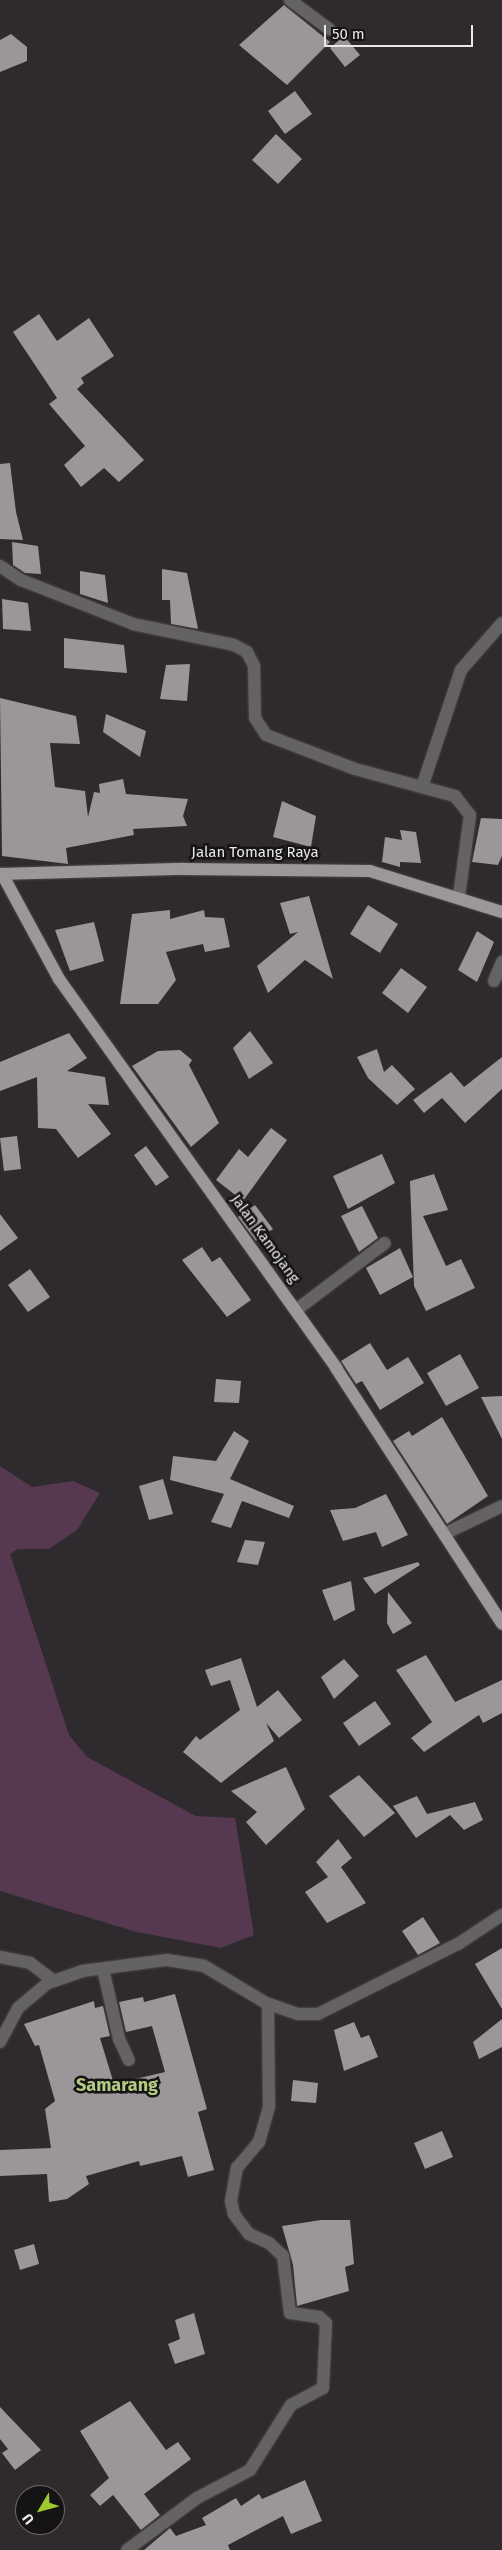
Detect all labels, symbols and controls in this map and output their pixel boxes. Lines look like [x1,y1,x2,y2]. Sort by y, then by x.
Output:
scale bar [327,15,476,47]
text: 50 m [332,25,365,43]
street label: Jalan Tomang Raya [191,844,319,862]
street label: Jalan Kamojang [227,1191,303,1287]
district label: Samarang [76,2074,158,2096]
north arrow [15,2485,65,2535]
text: U [19,2510,38,2527]

